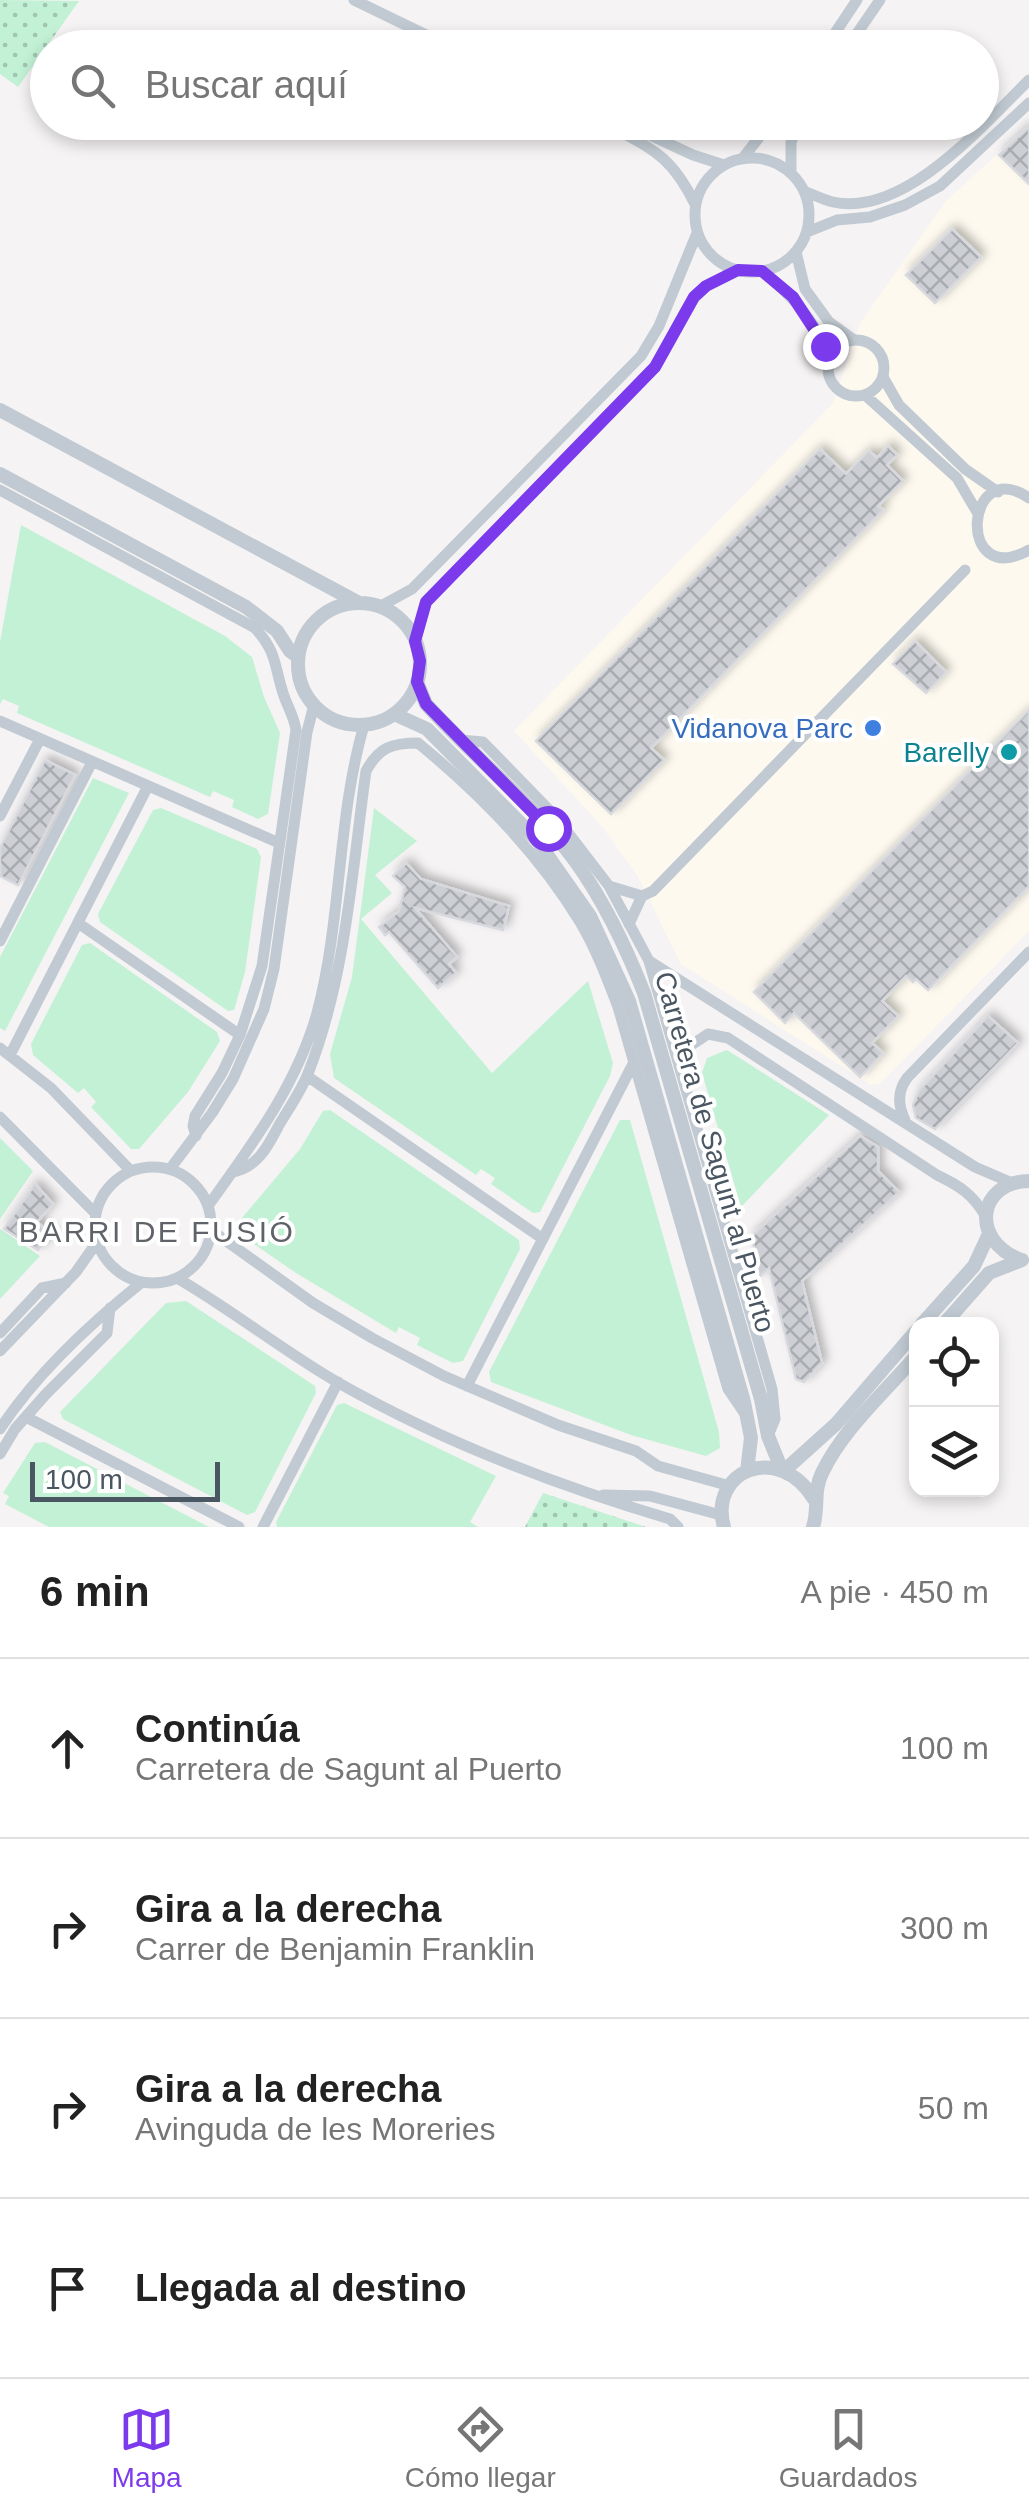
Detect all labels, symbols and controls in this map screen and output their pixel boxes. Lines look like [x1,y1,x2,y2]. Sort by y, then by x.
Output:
search box [30,30,999,140]
icon: search [65,58,120,113]
text: Buscar aquí [145,64,348,106]
route end [803,324,849,370]
place label: Vidanova Parc [671,713,853,744]
marker: Vidanova Parc [862,717,884,739]
place label: Barelly [903,737,989,768]
marker: Barelly [998,741,1020,763]
route start [526,806,572,852]
street label: Carretera de Sagunt al Puerto [649,968,781,1336]
district label: BARRI DE FUSIÓ [19,1215,295,1248]
map controls [909,1317,999,1497]
button: locate [909,1317,999,1407]
button: layers [909,1407,999,1497]
scale bar [30,1457,220,1502]
text: 100 m [45,1464,123,1495]
text: 6 min [40,1568,150,1615]
text: A pie · 450 m [800,1574,989,1610]
text: Continúa [135,1708,300,1750]
icon: ahead [40,1721,95,1776]
text: 100 m [900,1730,989,1766]
text: Carretera de Sagunt al Puerto [135,1751,562,1787]
text: Gira a la derecha [135,1888,441,1930]
icon: right [40,1901,95,1956]
text: 300 m [900,1910,989,1946]
text: Carrer de Benjamin Franklin [135,1931,535,1967]
text: Gira a la derecha [135,2068,441,2110]
icon: right [40,2081,95,2136]
text: 50 m [918,2090,989,2126]
text: Avinguda de les Moreries [135,2111,496,2147]
icon: arrive [40,2261,95,2316]
text: Llegada al destino [135,2267,467,2309]
tab: Mapa [112,2402,182,2494]
tab: Cómo llegar [405,2402,556,2494]
tab: Guardados [779,2402,917,2494]

